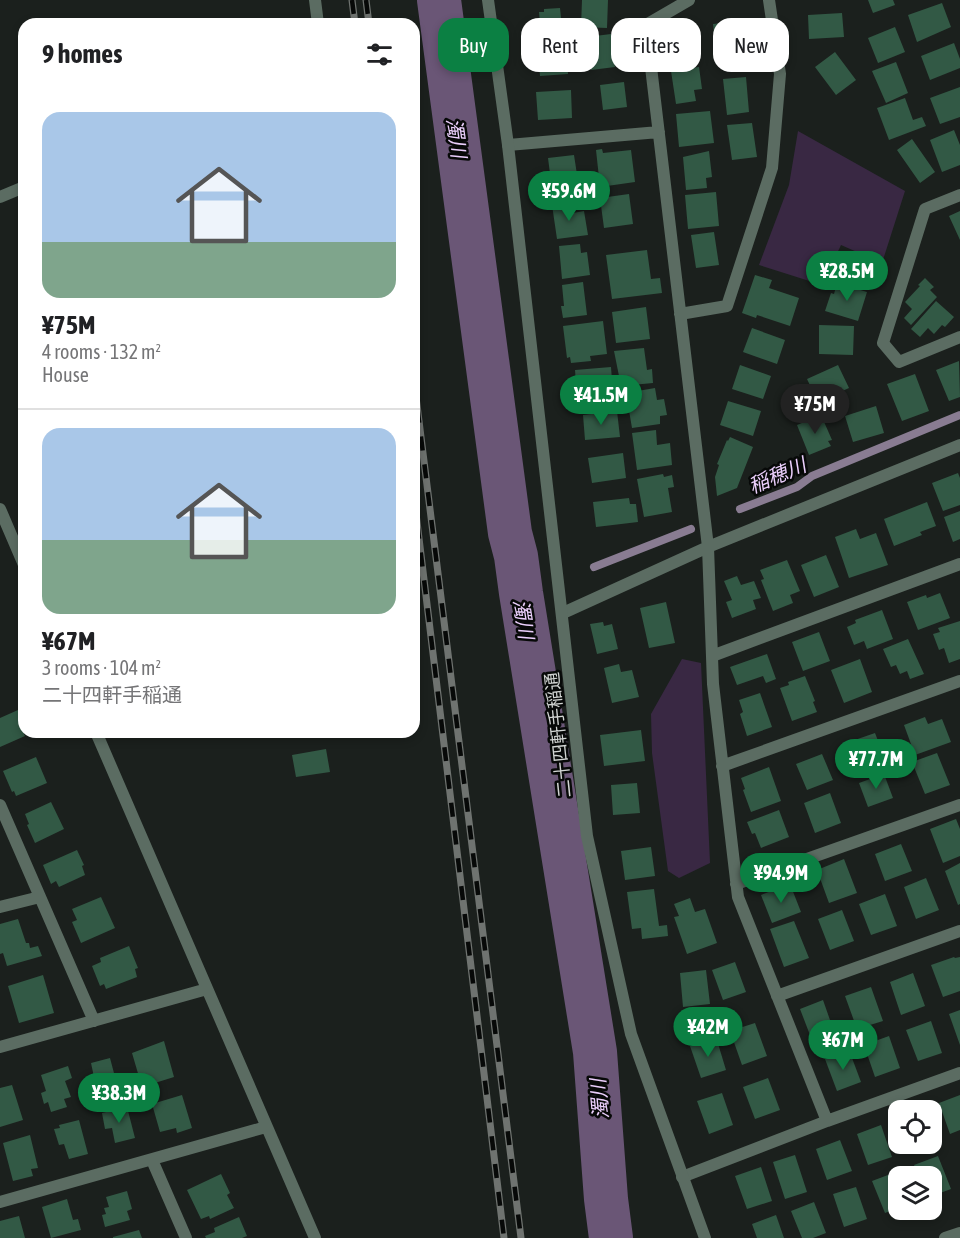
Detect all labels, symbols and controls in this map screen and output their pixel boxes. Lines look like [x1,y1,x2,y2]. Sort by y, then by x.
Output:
chip: Buy [438,18,509,72]
chip: Rent [521,18,599,72]
chip: Filters [611,18,701,72]
chip: New [713,18,789,72]
icon: filters [363,38,396,71]
text: 9 homes [42,39,122,69]
water label: 濁川 [443,117,471,161]
icon: home [165,151,273,259]
pin: ¥59.6M [520,171,618,222]
text: ¥59.6M [542,179,596,202]
pin: ¥28.5M [798,251,896,302]
text: ¥28.5M [820,259,874,282]
text: ¥75M [42,310,95,340]
text: 4 rooms · 132 m² [42,340,161,363]
text: House [42,363,89,386]
pin: ¥41.5M [552,375,650,426]
text: ¥41.5M [574,383,628,406]
pin: ¥75M [779,384,851,435]
text: ¥75M [794,392,836,415]
water label: 稲穂川 [745,452,811,497]
icon: home [165,467,273,575]
water label: 濁川 [510,597,539,643]
text: ¥67M [42,626,95,656]
text: 3 rooms · 104 m² [42,656,161,679]
street label: 二十四軒手稲通 [541,671,575,799]
text: 二十四軒手稲通 [42,683,182,706]
pin: ¥77.7M [827,739,925,790]
text: ¥77.7M [849,747,903,770]
pin: ¥94.9M [732,853,830,904]
text: ¥94.9M [754,861,808,884]
pin: ¥42M [672,1007,744,1058]
text: ¥42M [687,1015,729,1038]
pin: ¥67M [807,1020,879,1071]
text: ¥67M [822,1028,864,1051]
pin: ¥38.3M [70,1073,168,1124]
water label: 濁川 [586,1076,612,1120]
text: ¥38.3M [92,1081,146,1104]
map controls [888,1100,942,1220]
button: locate [888,1100,942,1154]
button: layers [888,1166,942,1220]

